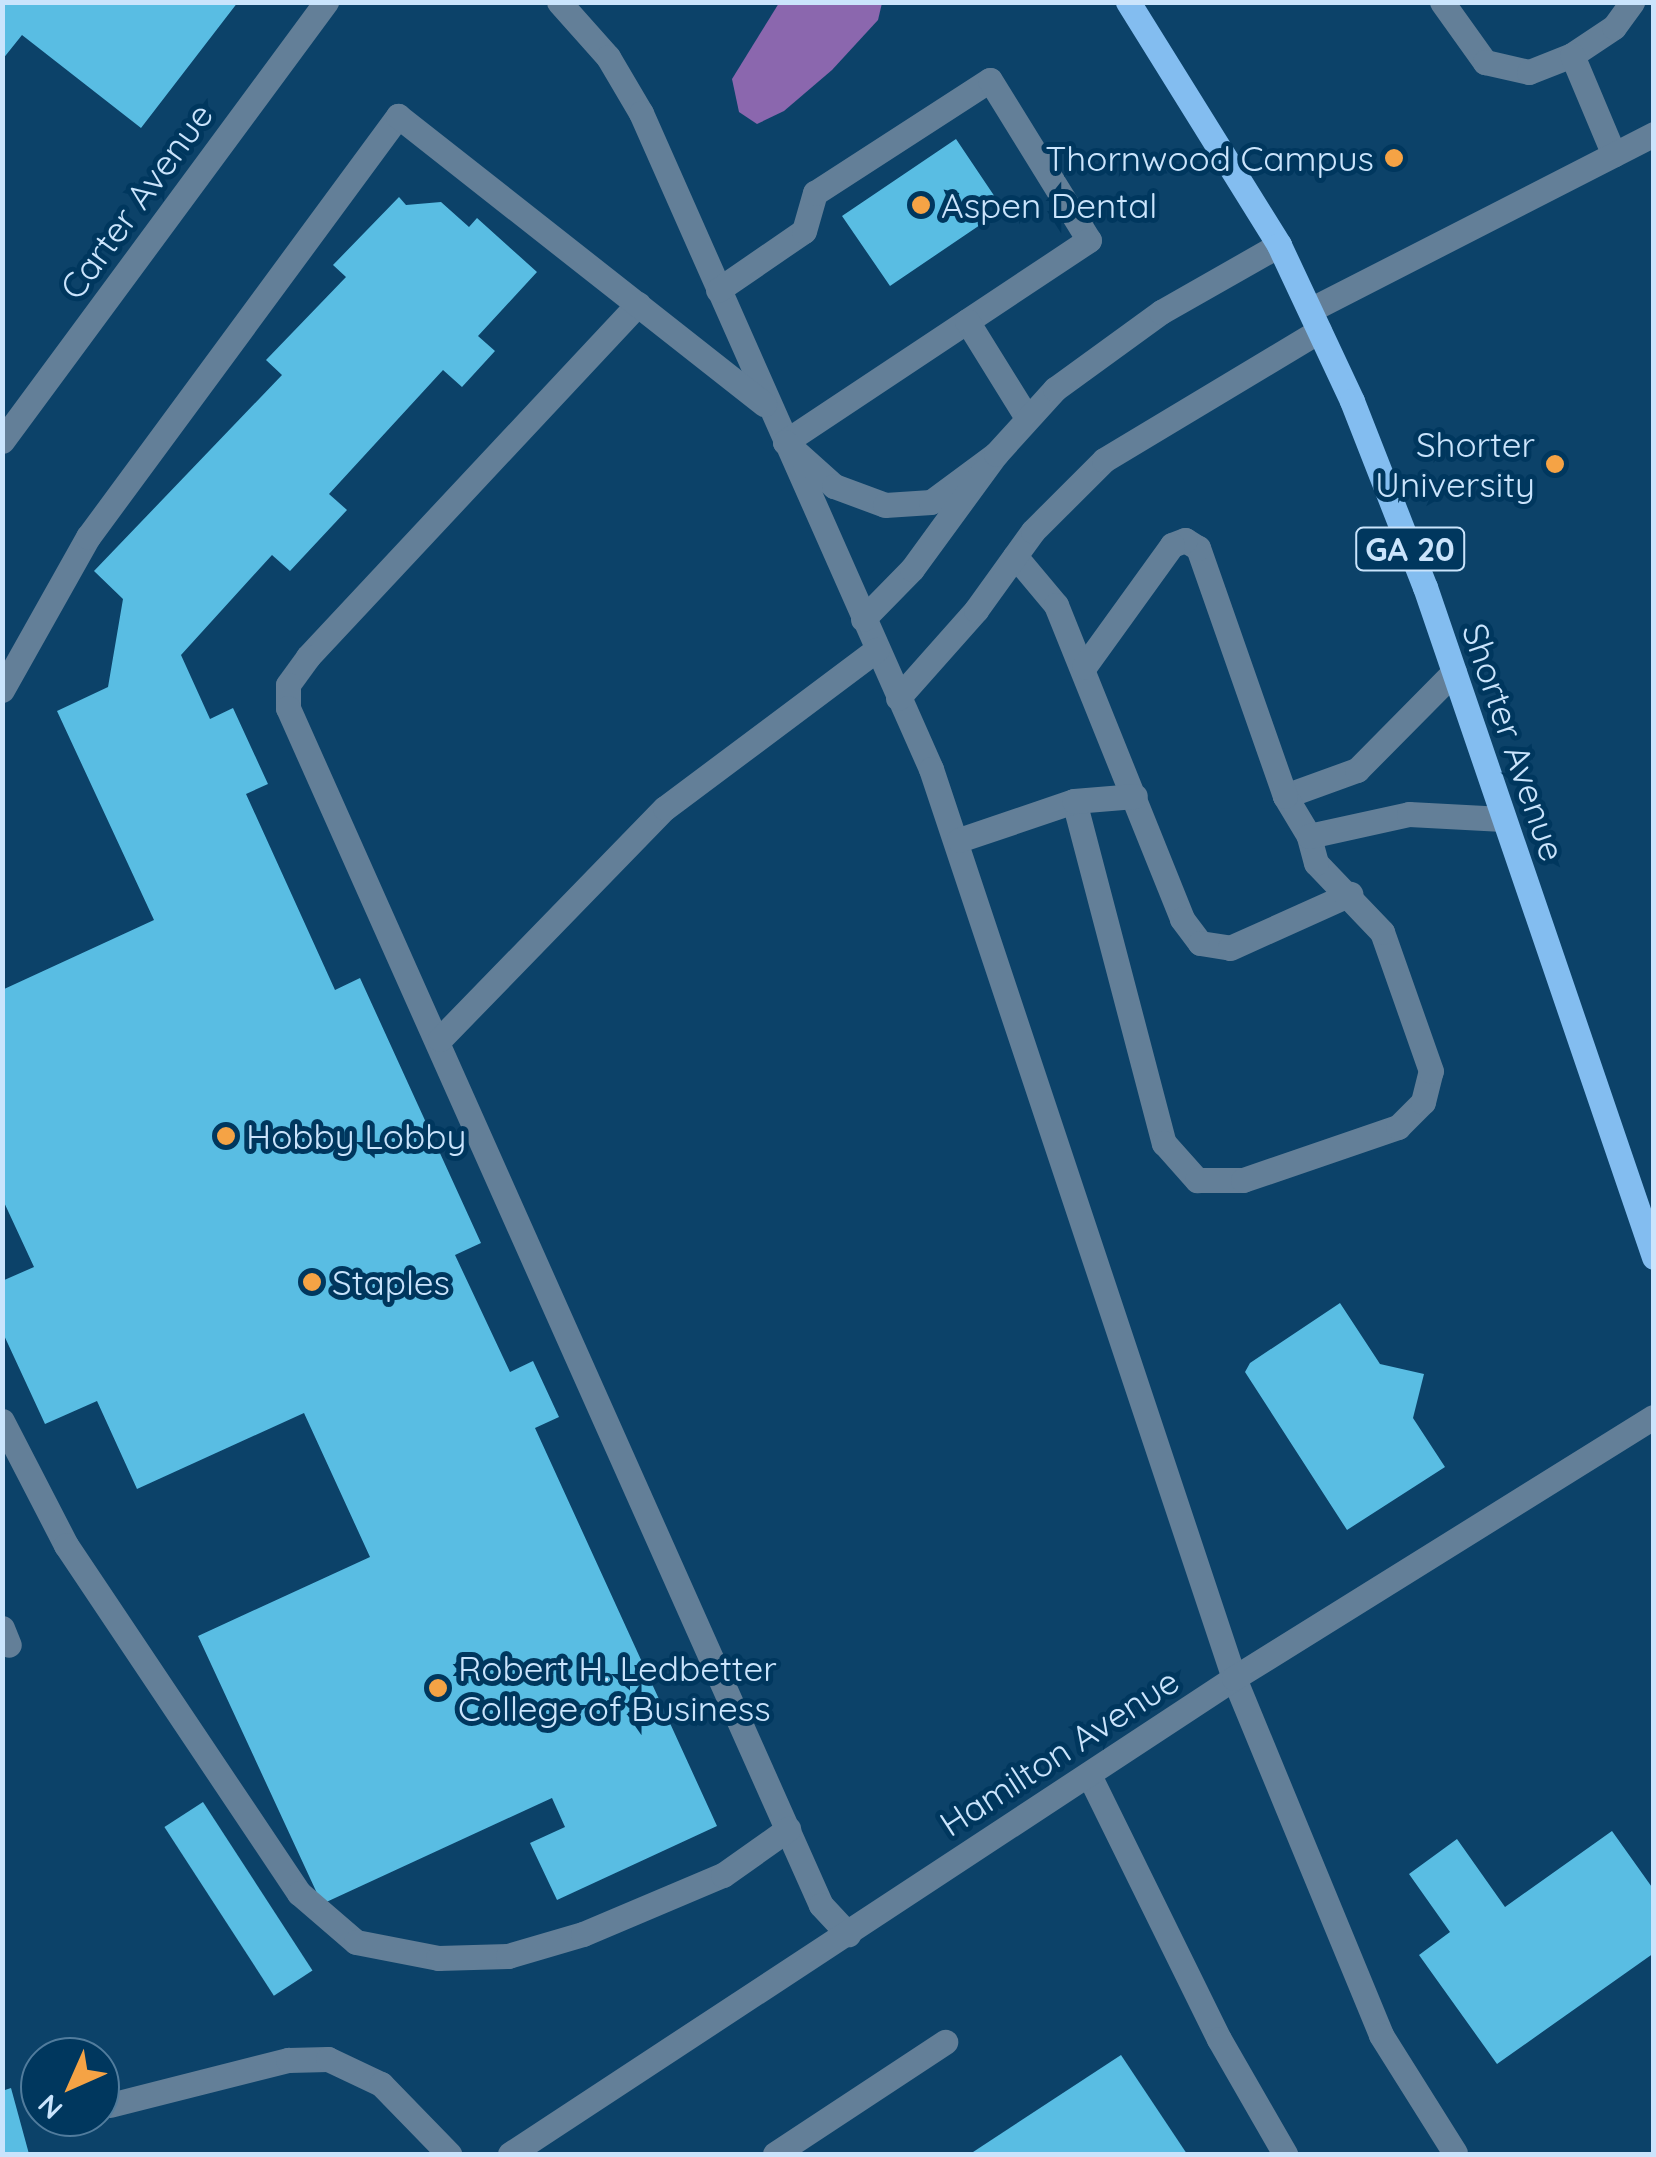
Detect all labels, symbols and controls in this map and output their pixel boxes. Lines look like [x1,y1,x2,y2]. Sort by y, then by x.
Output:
street label: Carter Avenue [51,95,221,307]
place label: Thornwood Campus [1045,137,1374,179]
marker: Thornwood Campus [1383,147,1405,169]
place label: Aspen Dental [941,184,1157,226]
marker: Aspen Dental [910,194,932,216]
place label: Shorter University [1375,423,1535,505]
marker: Shorter University [1544,453,1566,475]
road number: GA 20 [1355,522,1465,576]
street label: Shorter Avenue [1454,618,1574,866]
place label: Hobby Lobby [246,1115,466,1157]
marker: Hobby Lobby [215,1125,237,1147]
place label: Staples [332,1261,450,1303]
marker: Staples [301,1271,323,1293]
place label: Robert H. Ledbetter College of Business [458,1647,777,1729]
street label: Hamilton Avenue [932,1659,1186,1845]
marker: Robert H. Ledbetter College of Business [427,1677,449,1699]
north arrow [20,2037,120,2137]
text: N [30,2087,70,2127]

